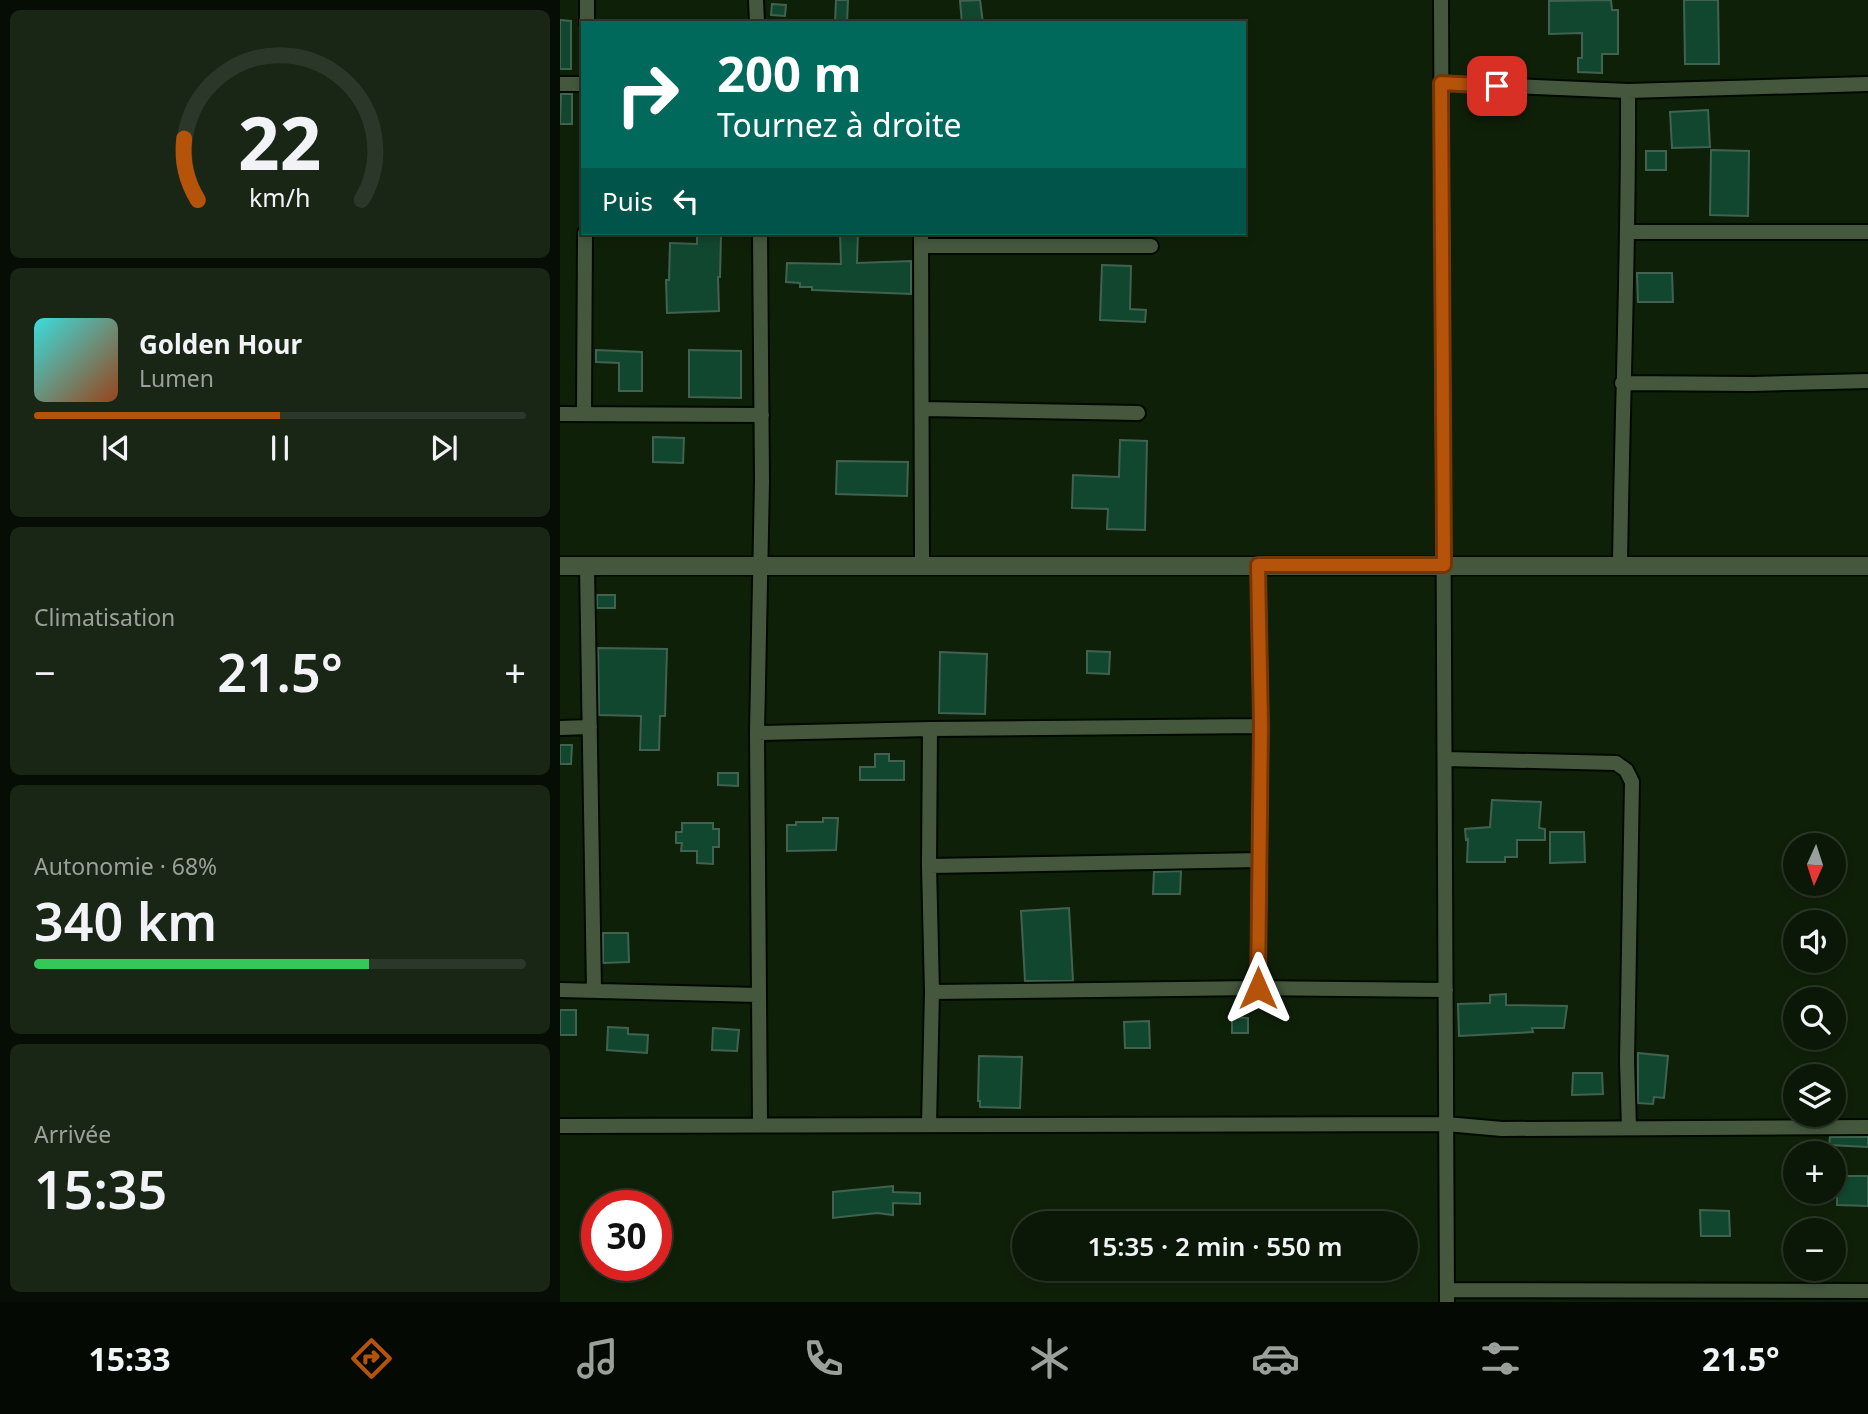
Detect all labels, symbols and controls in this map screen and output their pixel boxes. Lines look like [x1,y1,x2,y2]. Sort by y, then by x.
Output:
text: 200 m [717,40,862,106]
icon: right [602,49,693,140]
pin [1467,56,1527,116]
icon: arrive [1478,67,1516,105]
text: 22 [238,93,322,192]
text: Tournez à droite [717,103,962,146]
text: km/h [249,180,311,214]
icon: left [667,182,705,220]
text: Puis [602,183,653,219]
text: Golden Hour [139,326,302,362]
text: Lumen [139,362,214,394]
icon: previous [97,429,135,467]
icon: pause [261,429,299,467]
icon: next [425,429,463,467]
text: Climatisation [34,601,175,633]
text: 21.5° [217,636,343,707]
text: − [34,646,56,698]
text: + [504,646,526,698]
north arrow [1783,833,1846,896]
map controls [1783,833,1846,1281]
text: Autonomie · 68% [34,850,217,882]
text: 340 km [34,885,217,956]
button: sound [1783,910,1846,973]
position arrow [1221,951,1295,1025]
button: search [1783,987,1846,1050]
button: layers [1783,1064,1846,1127]
text: Arrivée [34,1118,111,1150]
button: + [1783,1141,1846,1204]
text: 15:35 [34,1153,167,1224]
speed limit sign: 30 [581,1190,672,1281]
button: − [1783,1218,1846,1281]
text: 15:35 · 2 min · 550 m [1088,1228,1342,1264]
icon: directions [347,1334,396,1383]
icon: music [573,1334,622,1383]
icon: phone [799,1334,848,1383]
icon: climate [1025,1334,1074,1383]
icon: car [1251,1334,1300,1383]
icon: filters [1476,1334,1525,1383]
text: 15:33 [88,1337,171,1380]
text: 21.5° [1702,1337,1780,1380]

